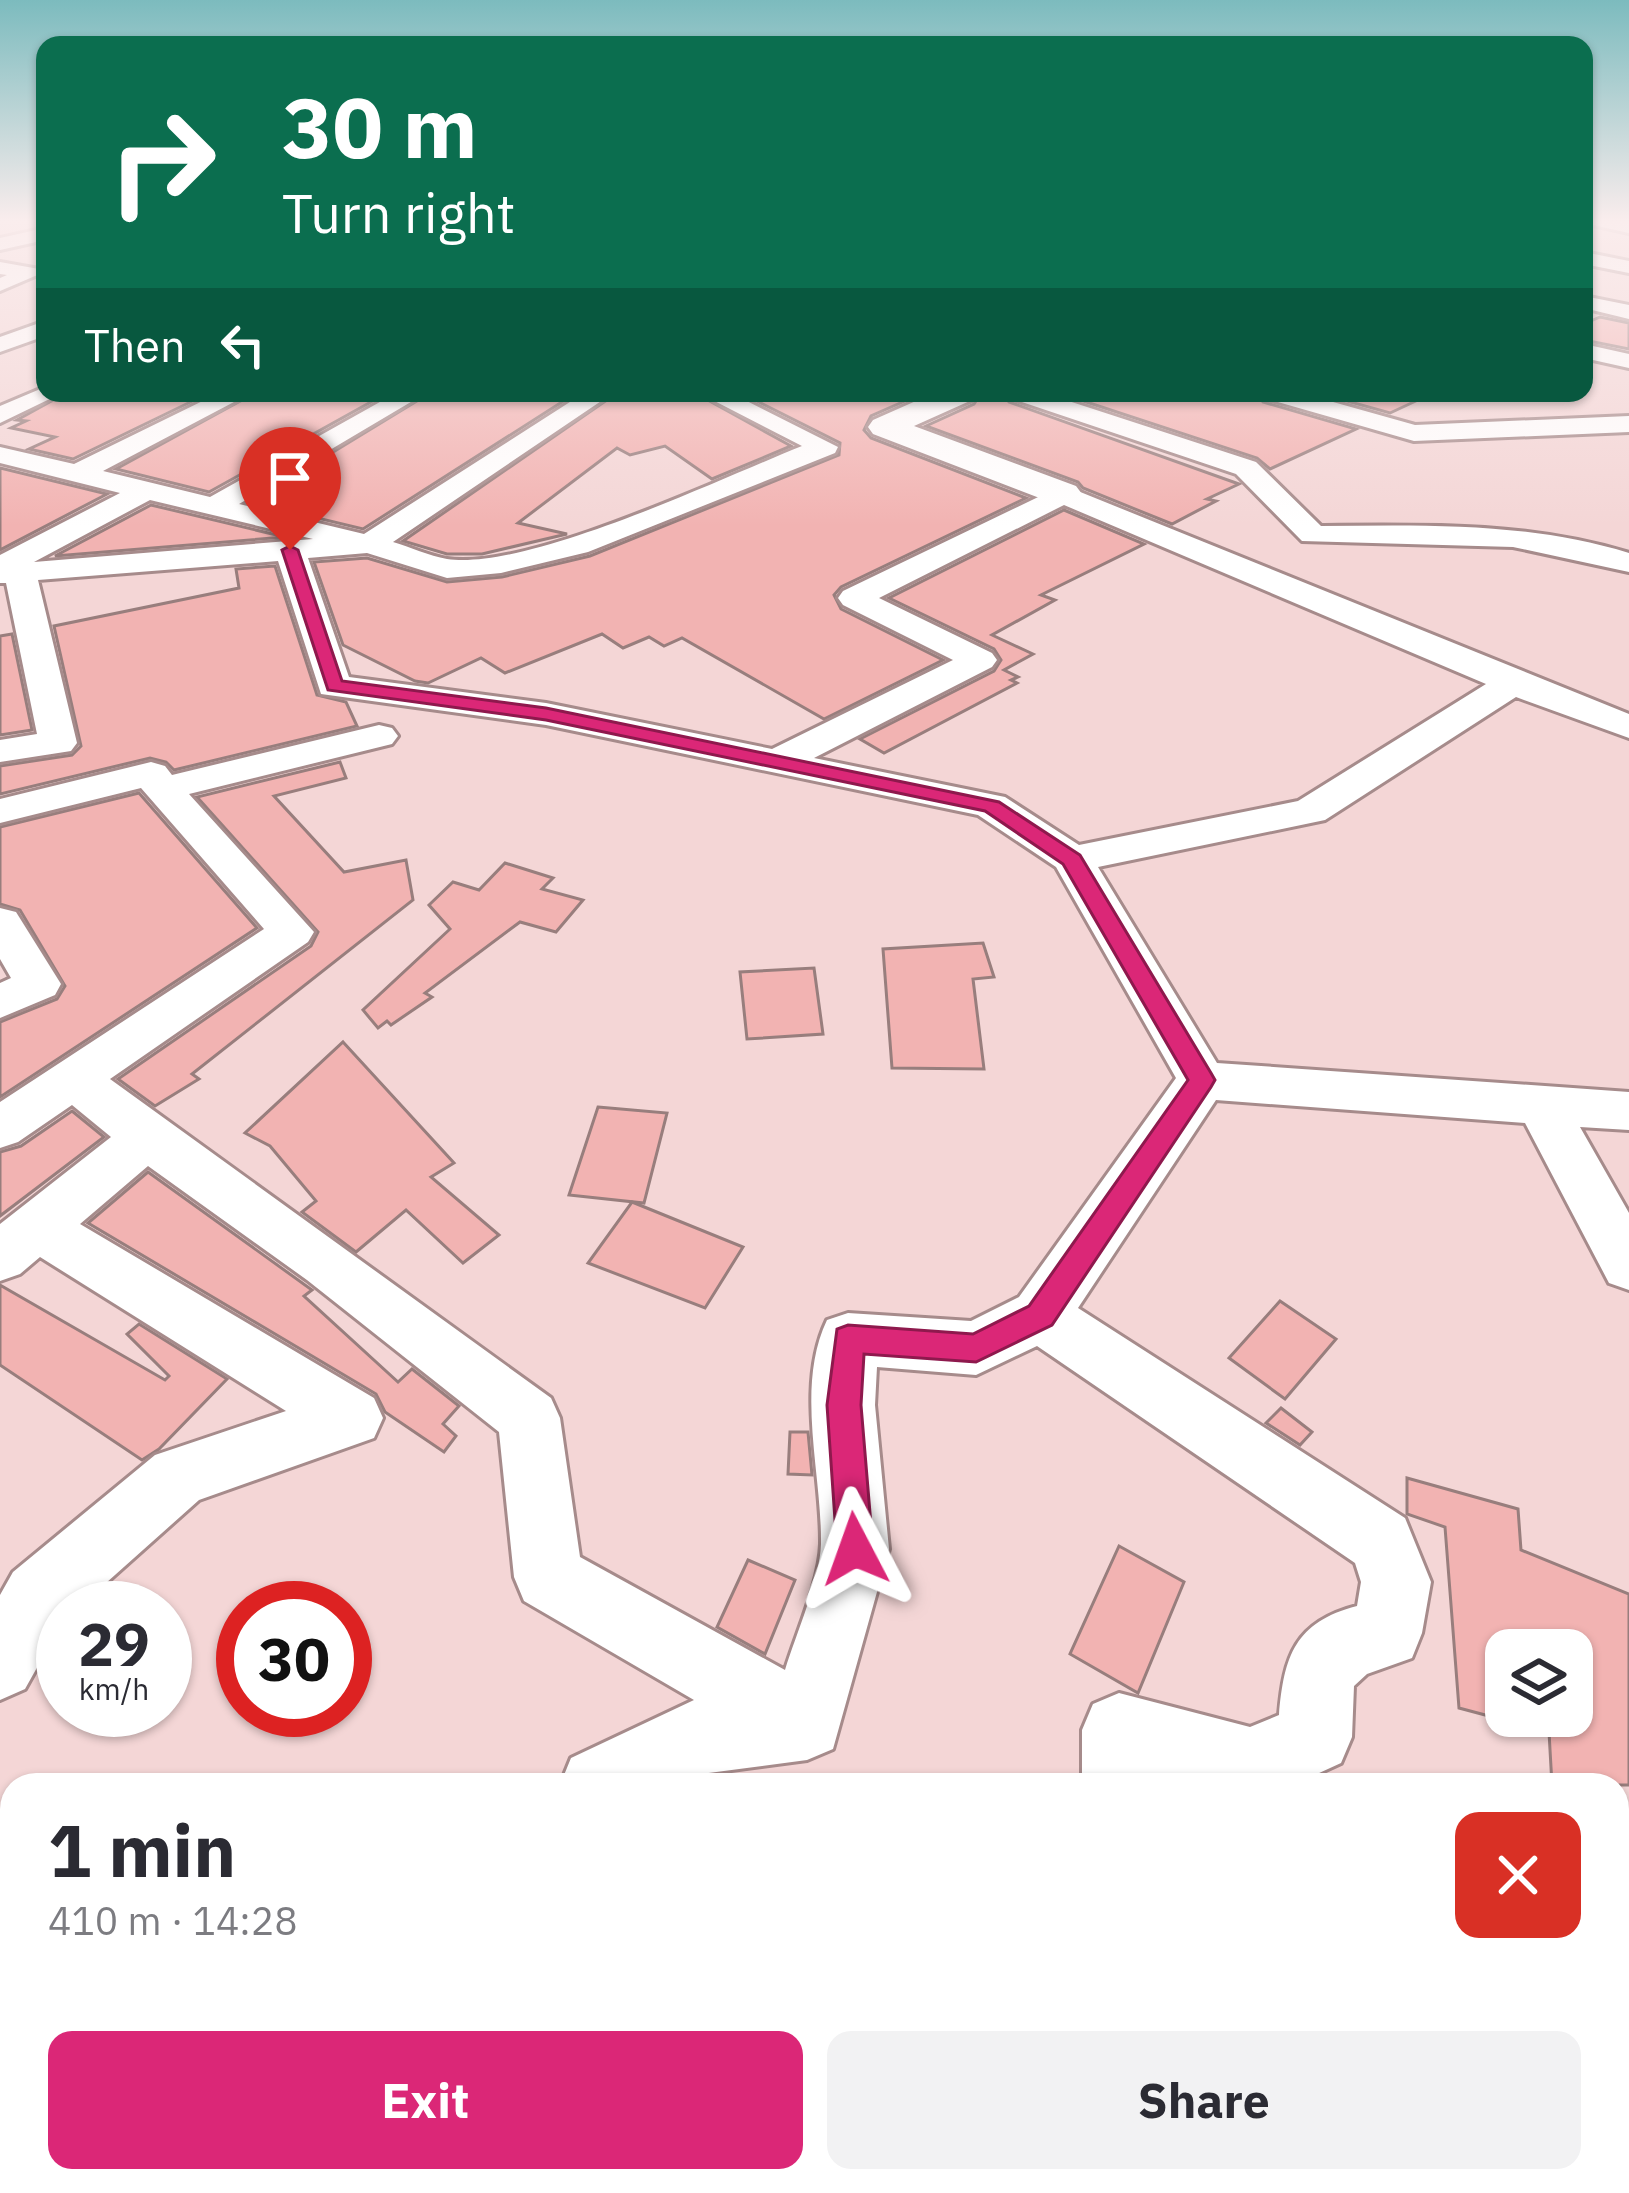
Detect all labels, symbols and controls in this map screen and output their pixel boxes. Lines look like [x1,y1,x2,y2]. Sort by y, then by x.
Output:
text: 30 m [282,72,478,181]
icon: right [84,84,240,240]
text: Turn right [282,178,516,248]
icon: left [210,312,276,378]
text: Then [84,316,186,374]
pin [239,427,341,550]
icon: arrive [257,445,323,511]
position arrow [792,1486,918,1612]
speed limit sign: 30 [216,1581,372,1737]
text: 29 [78,1604,150,1683]
map controls [1485,1629,1593,1737]
button: layers [1485,1629,1593,1737]
text: km/h [79,1669,149,1708]
text: 1 min [48,1803,236,1897]
button: close [1455,1812,1581,1938]
text: 410 m · 14:28 [48,1895,298,1946]
button: Exit [48,2031,803,2169]
button: Share [827,2031,1581,2169]

